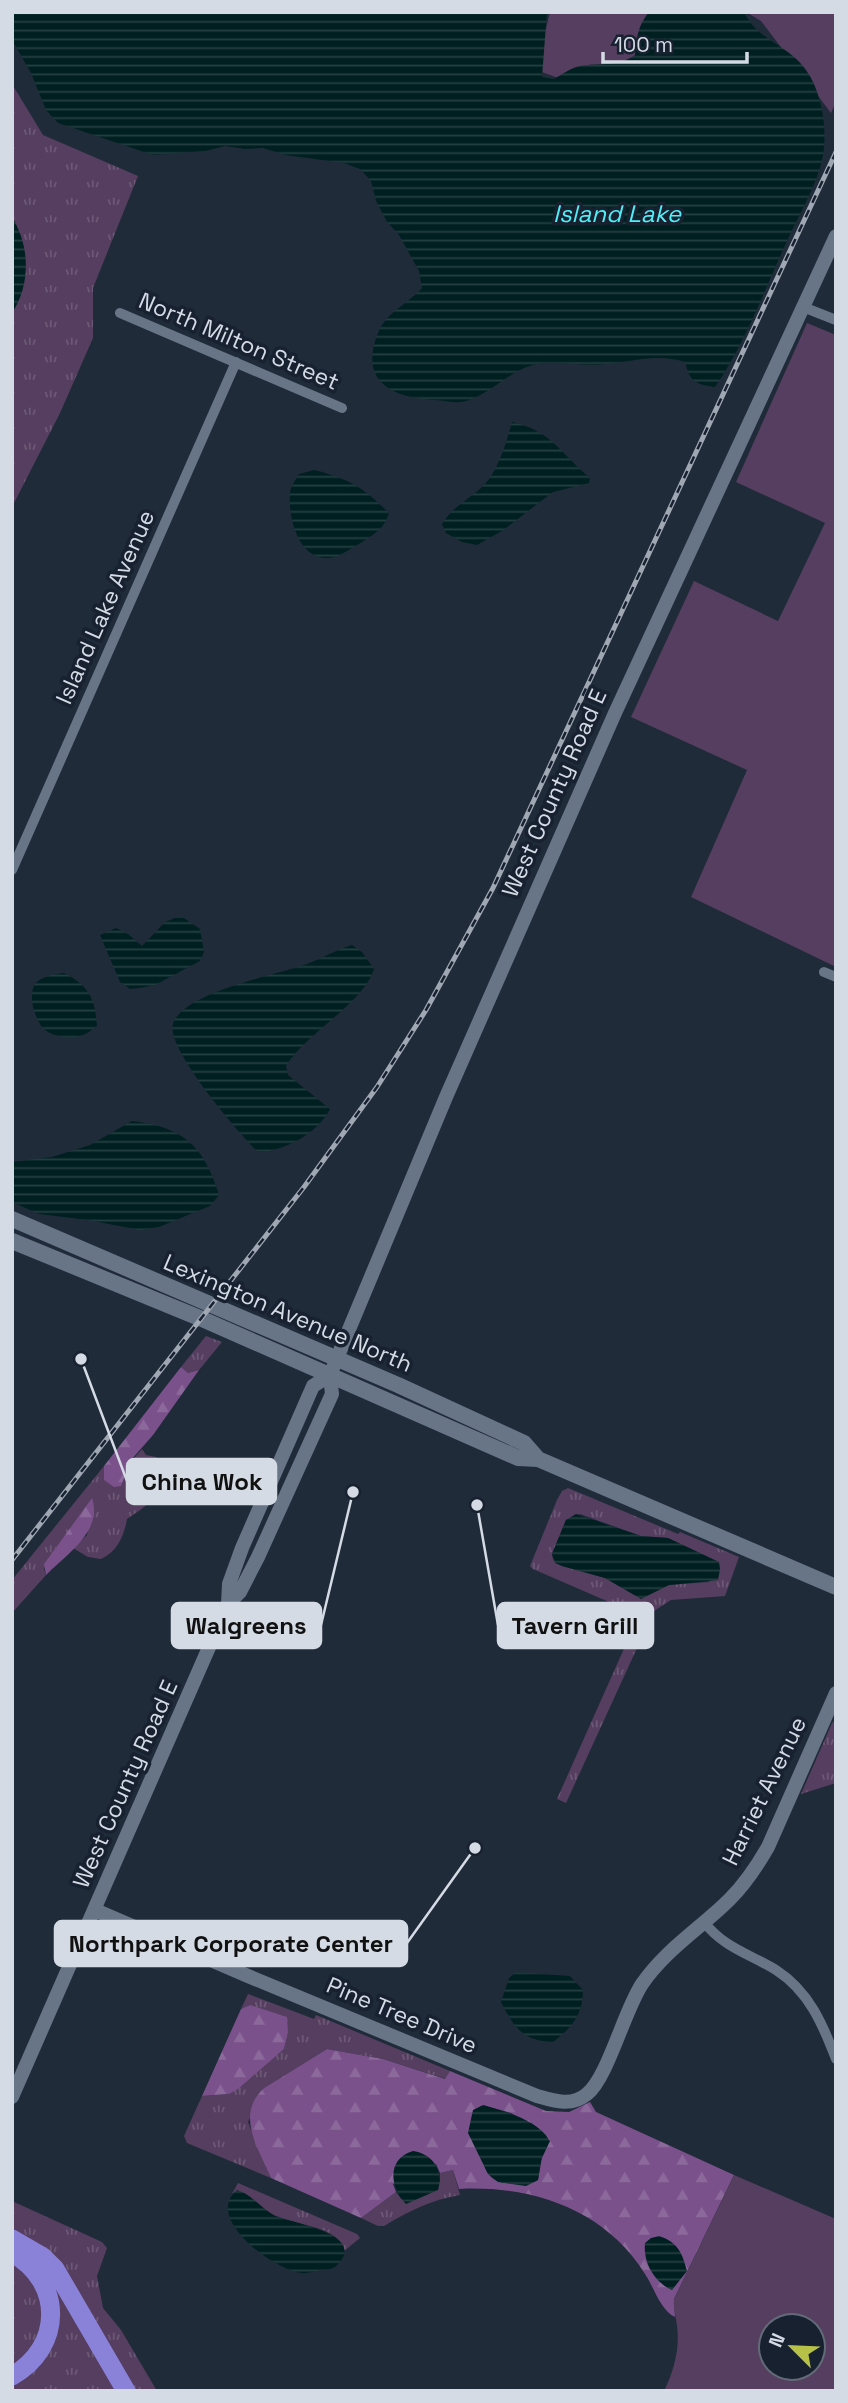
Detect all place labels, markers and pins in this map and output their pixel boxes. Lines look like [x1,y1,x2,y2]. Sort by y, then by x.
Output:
callout: China Wok [127,1459,276,1504]
callout: Walgreens [172,1603,321,1648]
callout: Tavern Grill [498,1603,653,1648]
callout: Northpark Corporate Center [55,1921,407,1966]

